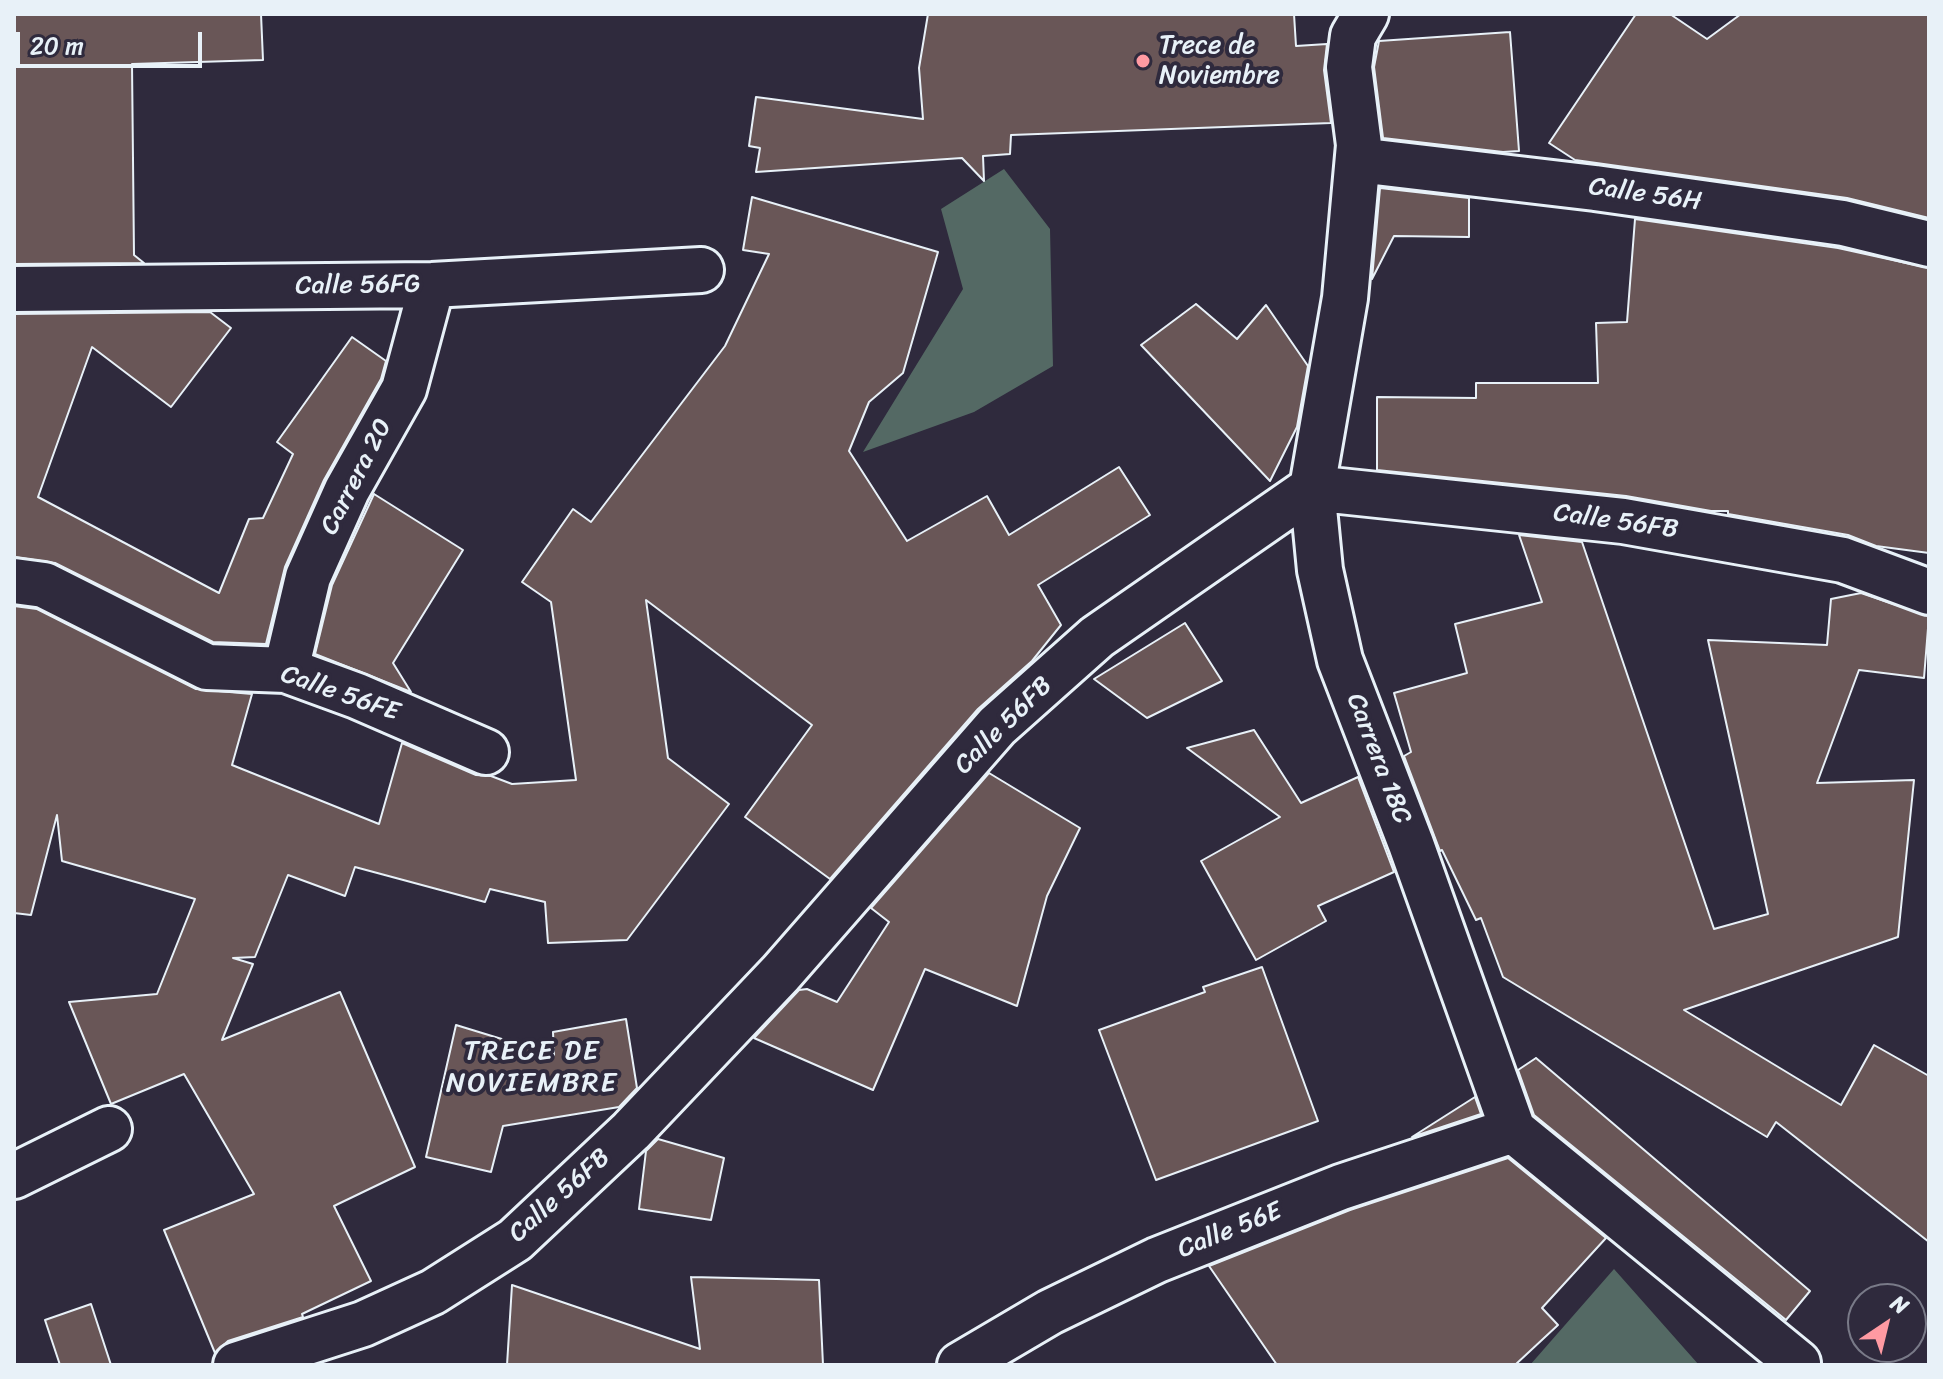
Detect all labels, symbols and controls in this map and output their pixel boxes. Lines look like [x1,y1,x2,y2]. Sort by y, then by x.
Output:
scale bar [20,16,206,66]
text: 20 m [30,25,84,67]
place label: Trece de Noviembre [1159,30,1280,92]
marker: Trece de Noviembre [1134,52,1152,70]
street label: Calle 56H [1587,172,1703,218]
street label: Calle 56FG [295,269,421,303]
street label: Carrera 20 [315,414,399,540]
street label: Calle 56FB [1552,498,1680,546]
street label: Calle 56FE [277,659,403,729]
street label: Calle 56FB [949,671,1059,781]
street label: Carrera 18C [1339,689,1417,829]
district label: TRECE DE NOVIEMBRE [447,1035,617,1101]
street label: Calle 56FB [503,1142,617,1250]
street label: Calle 56E [1173,1196,1287,1266]
north arrow [1847,1283,1927,1363]
text: N [1882,1284,1917,1325]

